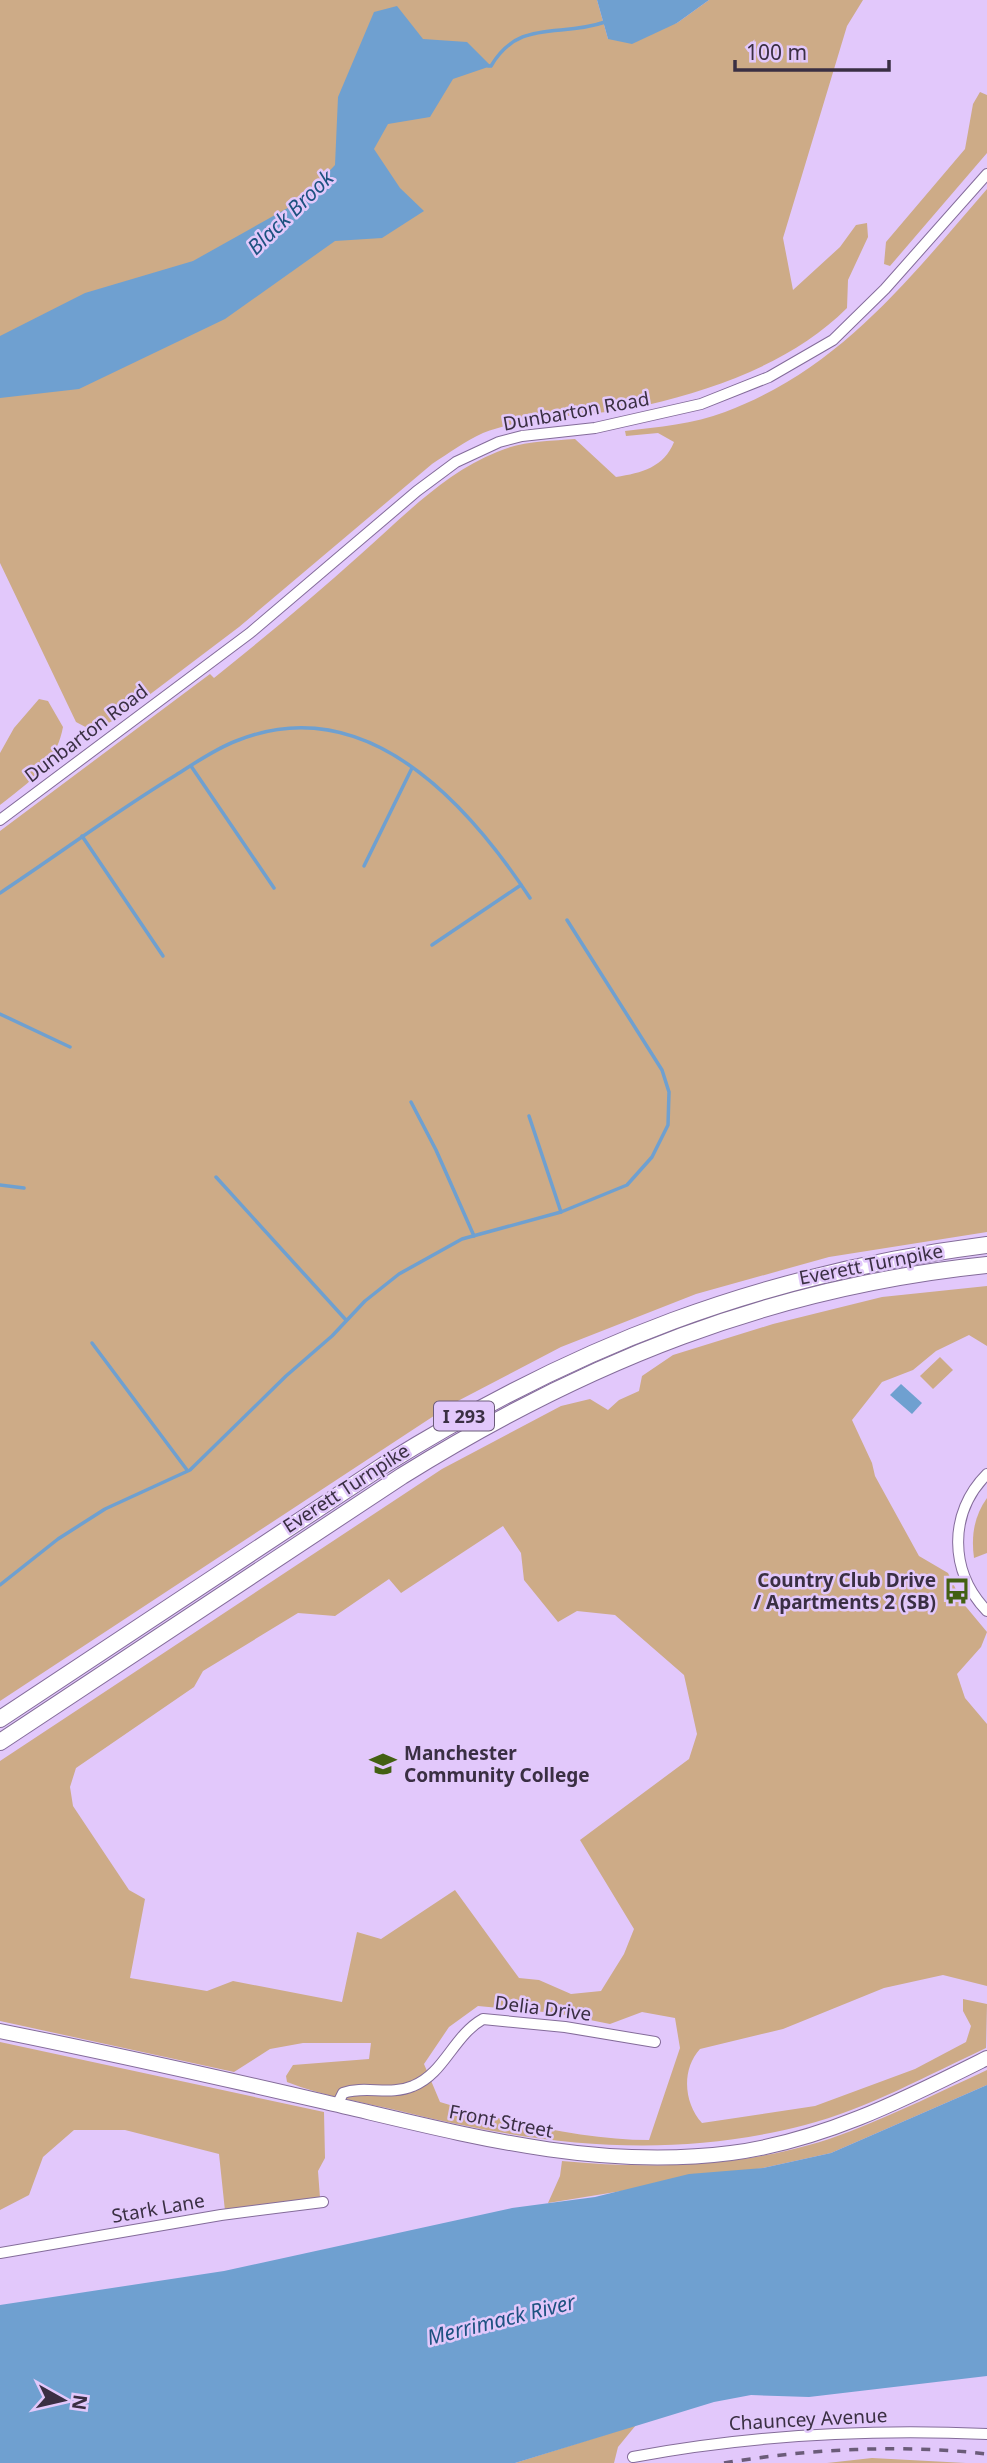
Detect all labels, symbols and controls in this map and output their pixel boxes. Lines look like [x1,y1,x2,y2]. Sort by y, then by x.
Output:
scale bar [735,28,889,72]
text: 100 m [746,38,807,66]
water label: Black Brook [241,163,340,260]
street label: Dunbarton Road [501,385,651,437]
street label: Dunbarton Road [19,678,153,788]
street label: Everett Turnpike [797,1237,945,1291]
road number: I 293 [434,1401,494,1430]
street label: Everett Turnpike [278,1437,414,1539]
place label: Country Club Drive / Apartments 2 (SB) [753,1567,936,1615]
bus stop icon: Country Club Drive / Apartments 2 (SB) [942,1576,972,1606]
place label: Manchester Community College [404,1740,590,1788]
school or university icon: Manchester Community College [368,1749,398,1779]
street label: Delia Drive [493,1989,593,2027]
street label: Front Street [447,2098,555,2144]
street label: Stark Lane [109,2187,207,2229]
water label: Merrimack River [424,2287,580,2351]
north arrow [28,2365,98,2435]
text: N [66,2393,94,2412]
street label: Chauncey Avenue [728,2402,888,2436]

